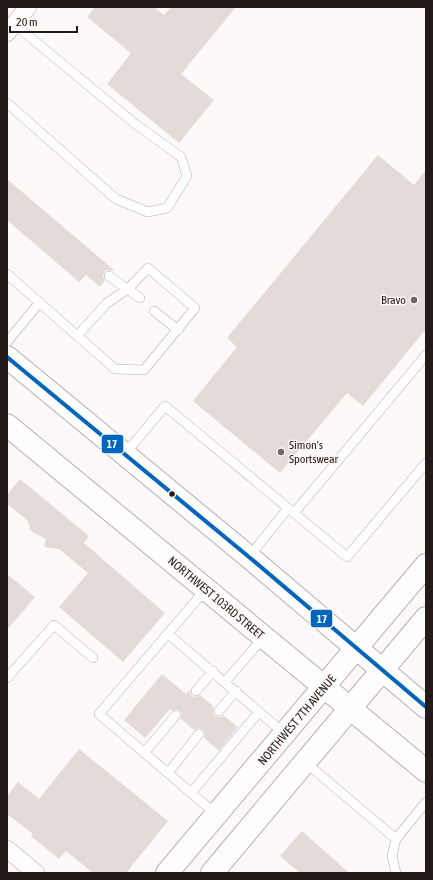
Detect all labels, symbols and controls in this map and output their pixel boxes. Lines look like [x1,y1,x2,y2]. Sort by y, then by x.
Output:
scale bar [10,8,77,34]
text: 20 m [16,15,38,29]
place label: Bravo [381,293,406,307]
marker: Bravo [409,295,419,305]
line badge: 17 [101,434,124,454]
text: 17 [107,438,117,450]
place label: Simon's Sportswear [289,438,339,466]
marker: Simon's Sportswear [276,447,286,457]
unlabelled marker [167,489,177,499]
street label: NORTHWEST 103RD STREET [165,554,267,643]
line badge: 17 [310,609,333,628]
text: 17 [317,613,327,625]
street label: NORTHWEST 7TH AVENUE [255,672,339,768]

